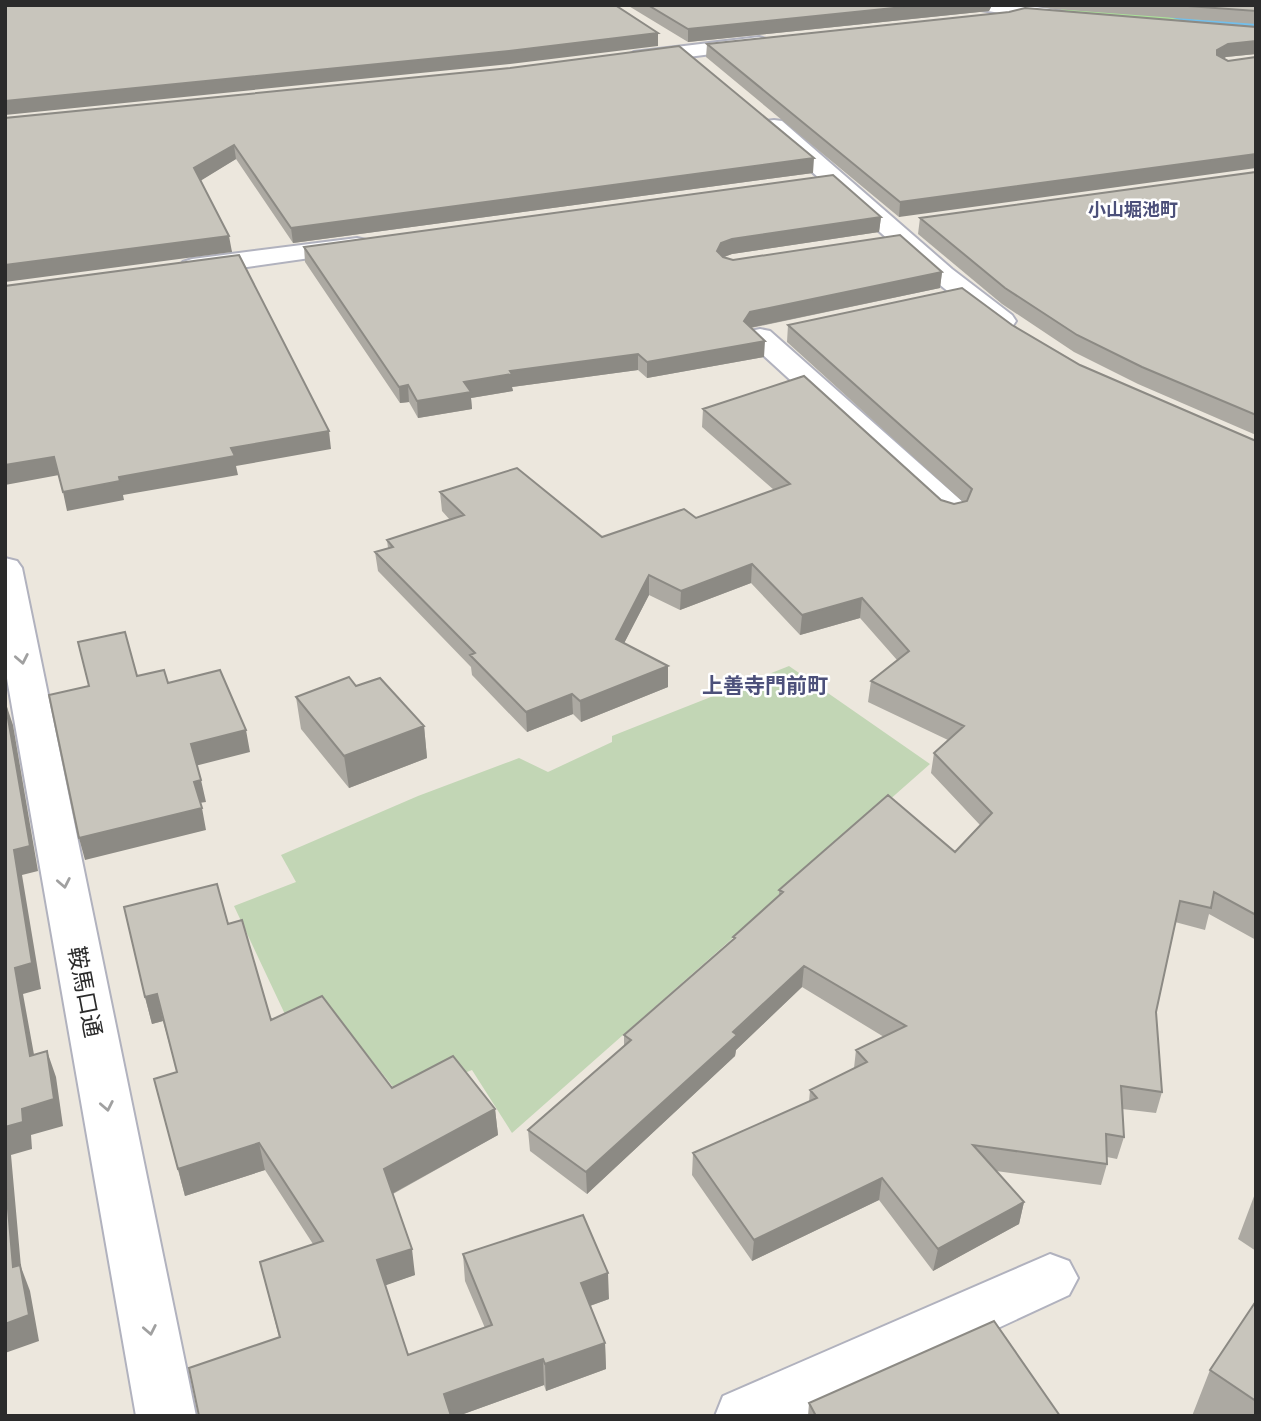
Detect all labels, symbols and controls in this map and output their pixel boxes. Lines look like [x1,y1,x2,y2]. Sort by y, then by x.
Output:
district label: 小山堀池町 [1088,199,1178,221]
one-way arrow [13,653,28,665]
district label: 上善寺門前町 [702,673,828,698]
one-way arrow [56,877,71,889]
street label: 鞍馬口通 [62,944,108,1040]
one-way arrow [99,1100,114,1112]
one-way arrow [141,1324,156,1336]

